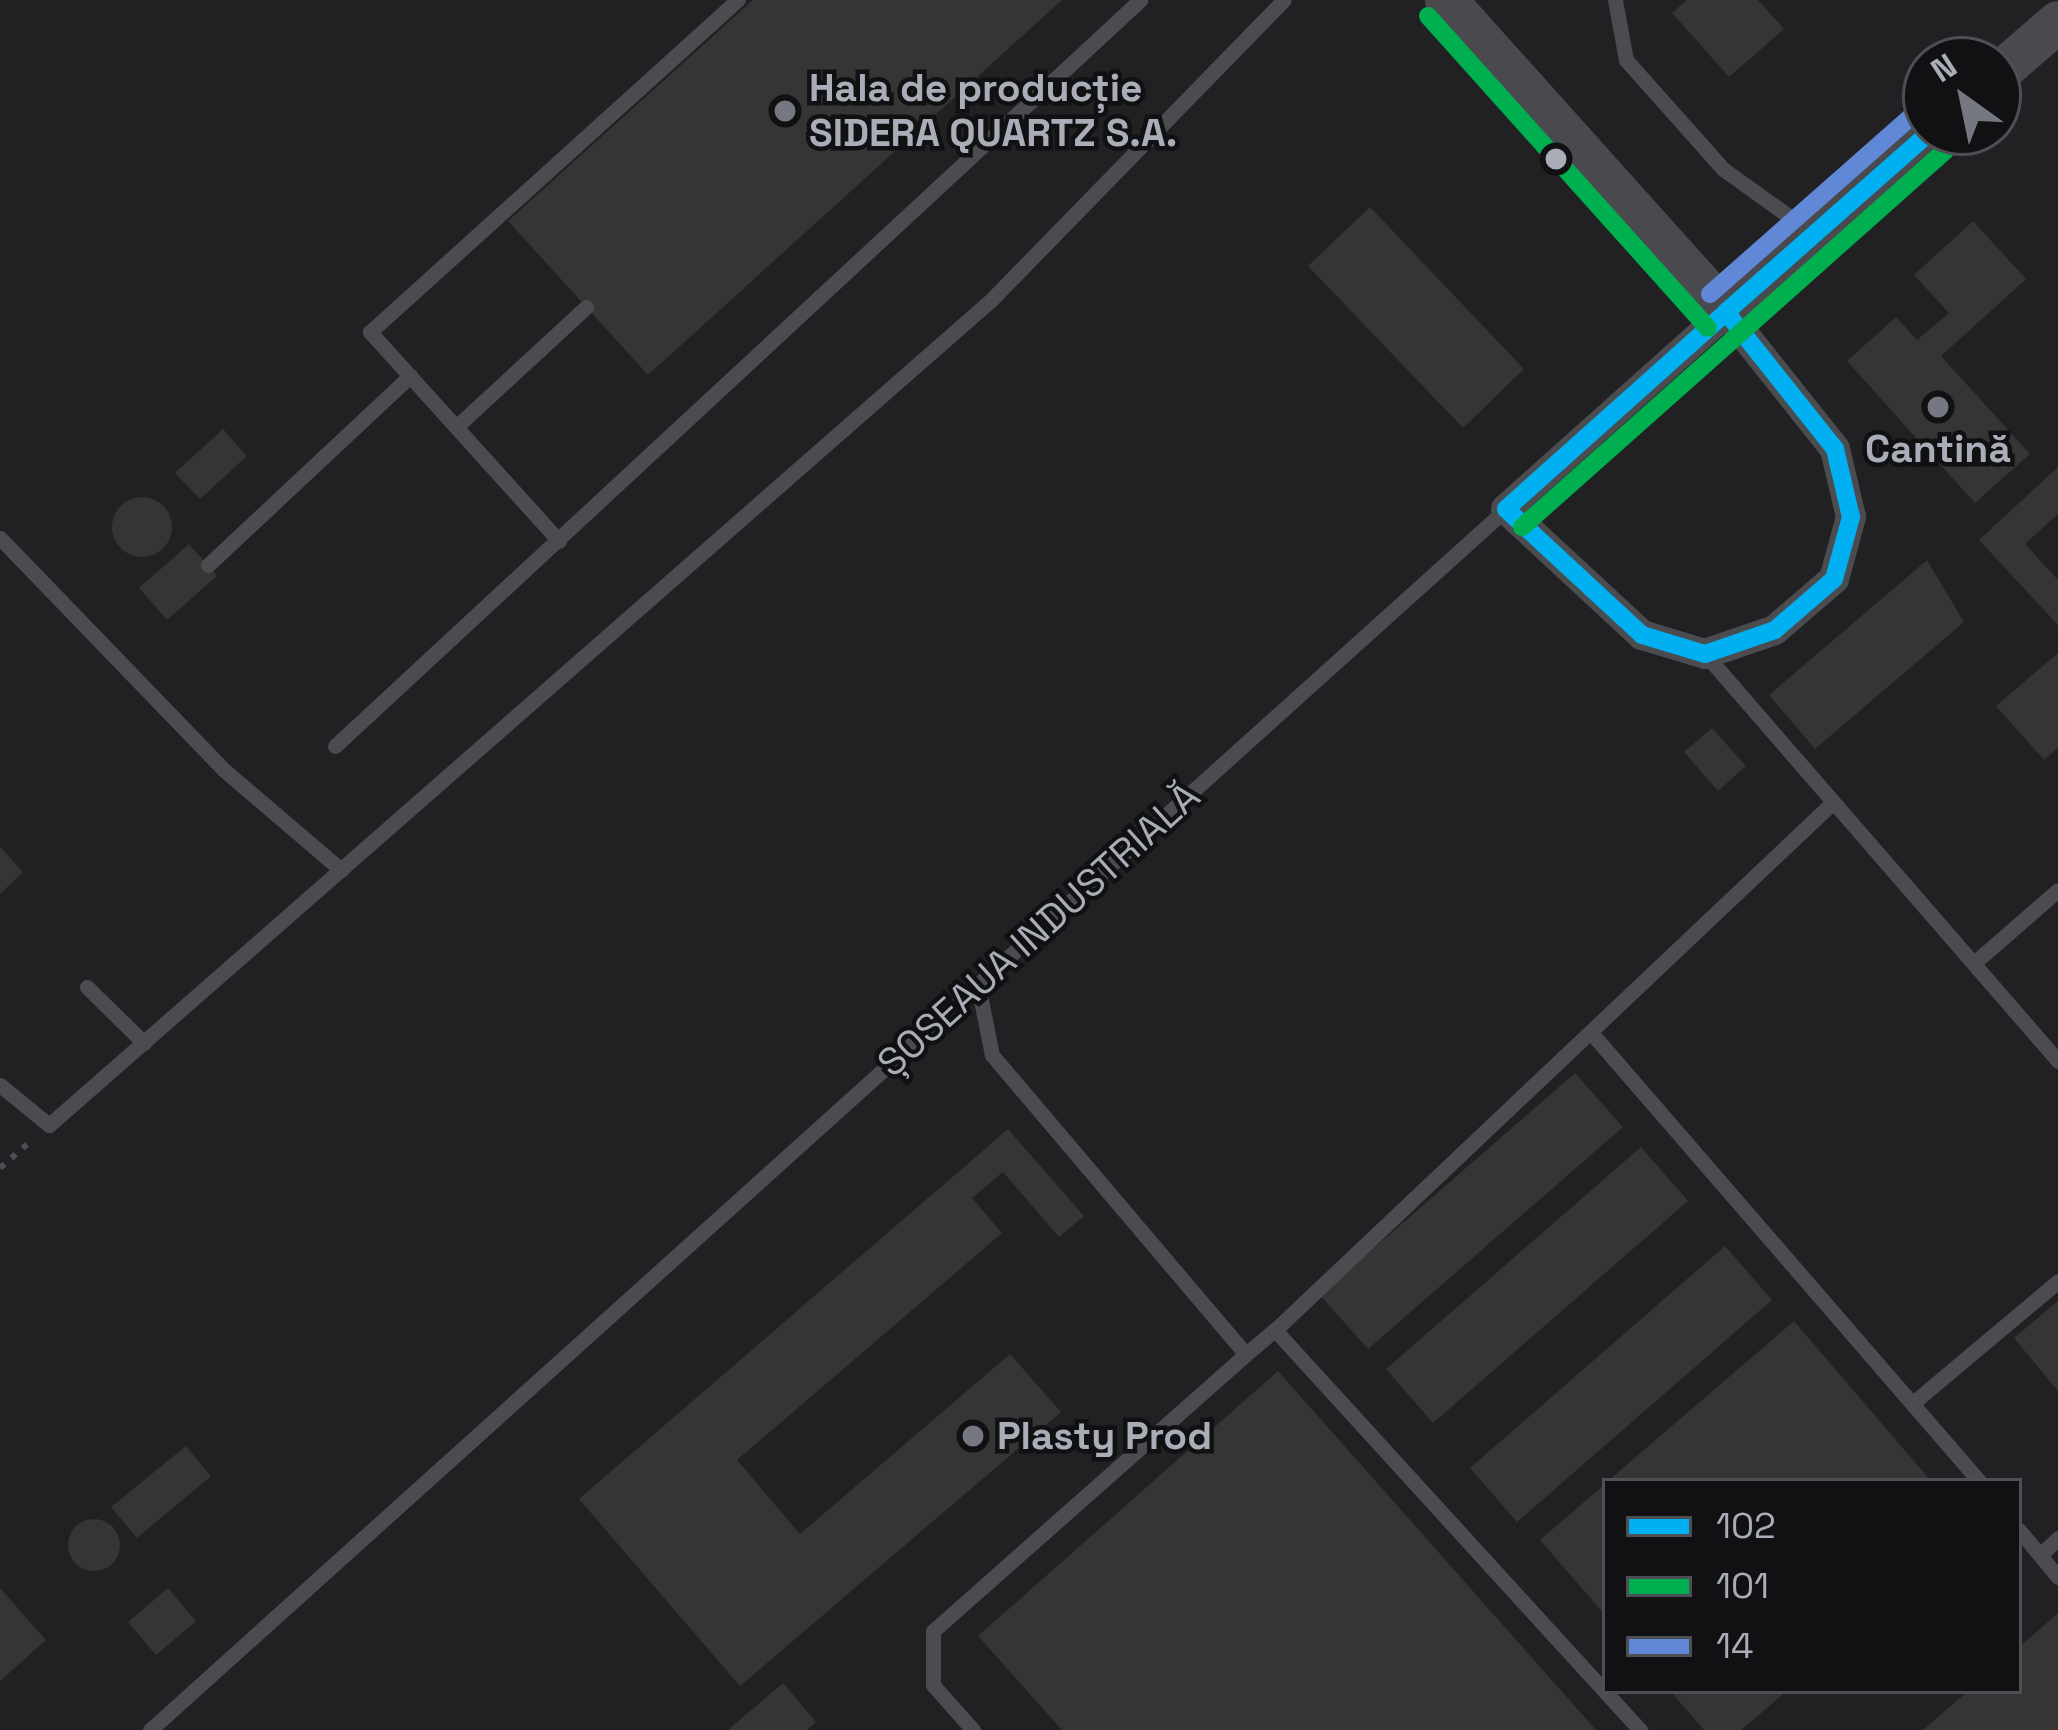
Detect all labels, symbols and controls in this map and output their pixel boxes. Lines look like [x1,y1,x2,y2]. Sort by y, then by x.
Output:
north arrow [1902,36,2022,156]
text: N [1923,45,1965,92]
place label: Hala de producție SIDERA QUARTZ S.A. [809,66,1178,157]
marker: Hala de producție SIDERA QUARTZ S.A. [772,98,798,124]
unlabelled marker [1545,148,1567,170]
marker: Cantină [1925,394,1951,420]
place label: Cantină [1865,426,2011,472]
street label: ȘOSEAUA INDUSTRIALĂ [868,773,1210,1087]
place label: Plasty Prod [997,1413,1212,1459]
marker: Plasty Prod [960,1423,986,1449]
legend [1602,1478,2022,1694]
text: 102 [1716,1503,1776,1549]
text: 101 [1716,1563,1769,1609]
text: 14 [1716,1623,1754,1669]

